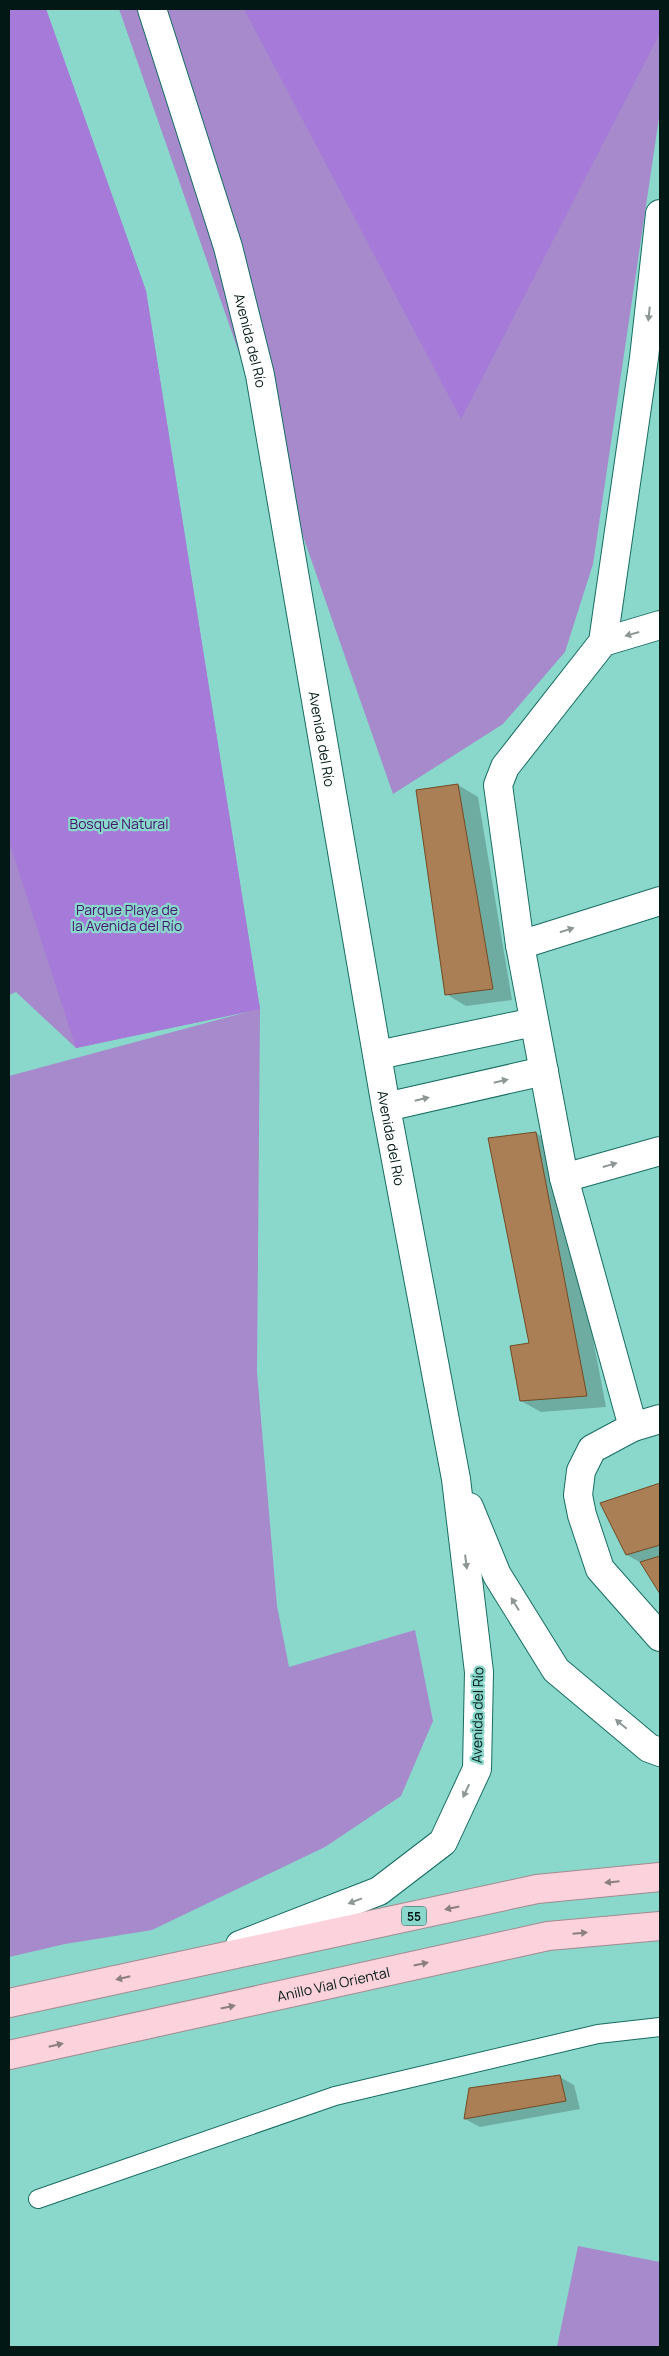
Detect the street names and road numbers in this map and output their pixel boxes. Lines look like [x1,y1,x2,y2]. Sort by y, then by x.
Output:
street label: Avenida del Río [230,291,271,389]
street label: Avenida del Río [305,690,340,788]
street label: Avenida del Río [374,1089,410,1187]
street label: Avenida del Río [467,1667,487,1763]
road number: 55 [402,1906,426,1925]
street label: Anillo Vial Oriental [275,1962,391,2005]

